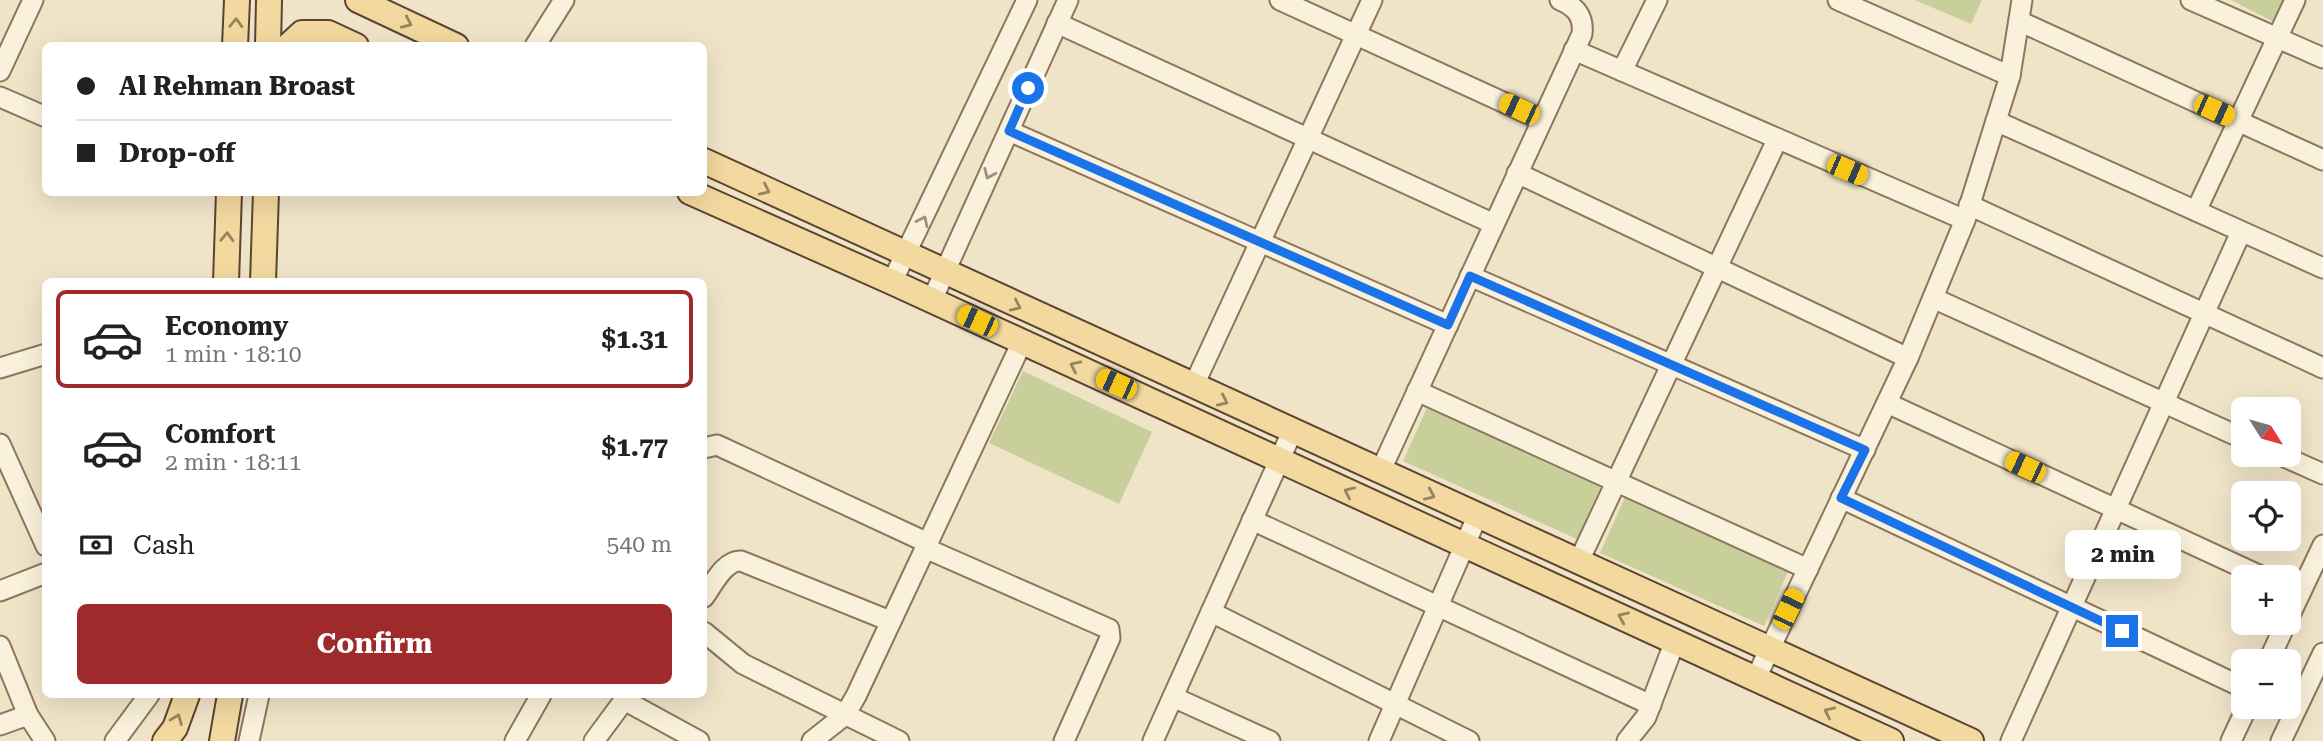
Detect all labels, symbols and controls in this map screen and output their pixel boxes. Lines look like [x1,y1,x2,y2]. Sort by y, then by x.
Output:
one-way arrow [400,15,412,29]
one-way arrow [228,17,243,28]
text: Al Rehman Broast [119,71,355,101]
route start [1012,72,1044,104]
car [1496,91,1543,127]
car [2191,92,2238,128]
text: Drop-off [119,138,235,168]
car [1824,152,1871,188]
one-way arrow [983,167,997,179]
one-way arrow [758,182,770,196]
one-way arrow [915,216,929,228]
one-way arrow [220,231,235,242]
one-way arrow [1009,298,1021,312]
car [954,303,1001,339]
icon: car [81,308,144,371]
text: Economy [165,311,288,341]
text: $1.31 [602,324,668,354]
text: 1 min · 18:10 [165,341,302,368]
one-way arrow [1070,360,1083,374]
car [1093,366,1140,402]
one-way arrow [1216,393,1228,407]
north arrow [2231,397,2301,467]
map controls [2231,397,2301,719]
icon: car [81,416,144,479]
text: Comfort [165,419,275,449]
text: $1.77 [602,432,668,462]
text: 2 min · 18:11 [165,449,302,476]
car [2002,449,2049,485]
button: locate [2231,481,2301,551]
one-way arrow [1344,486,1356,500]
one-way arrow [1423,487,1435,501]
icon: cash [77,526,115,564]
text: Cash [133,530,195,560]
callout: 2 min [2064,530,2180,578]
text: 540 m [607,531,672,558]
text: 2 min [2091,541,2155,568]
button: + [2231,565,2301,635]
car [1770,586,1807,632]
button: Confirm [77,604,672,684]
one-way arrow [1617,611,1630,625]
route end [2106,615,2138,647]
button: − [2231,649,2301,719]
one-way arrow [1824,706,1836,720]
one-way arrow [169,713,183,725]

